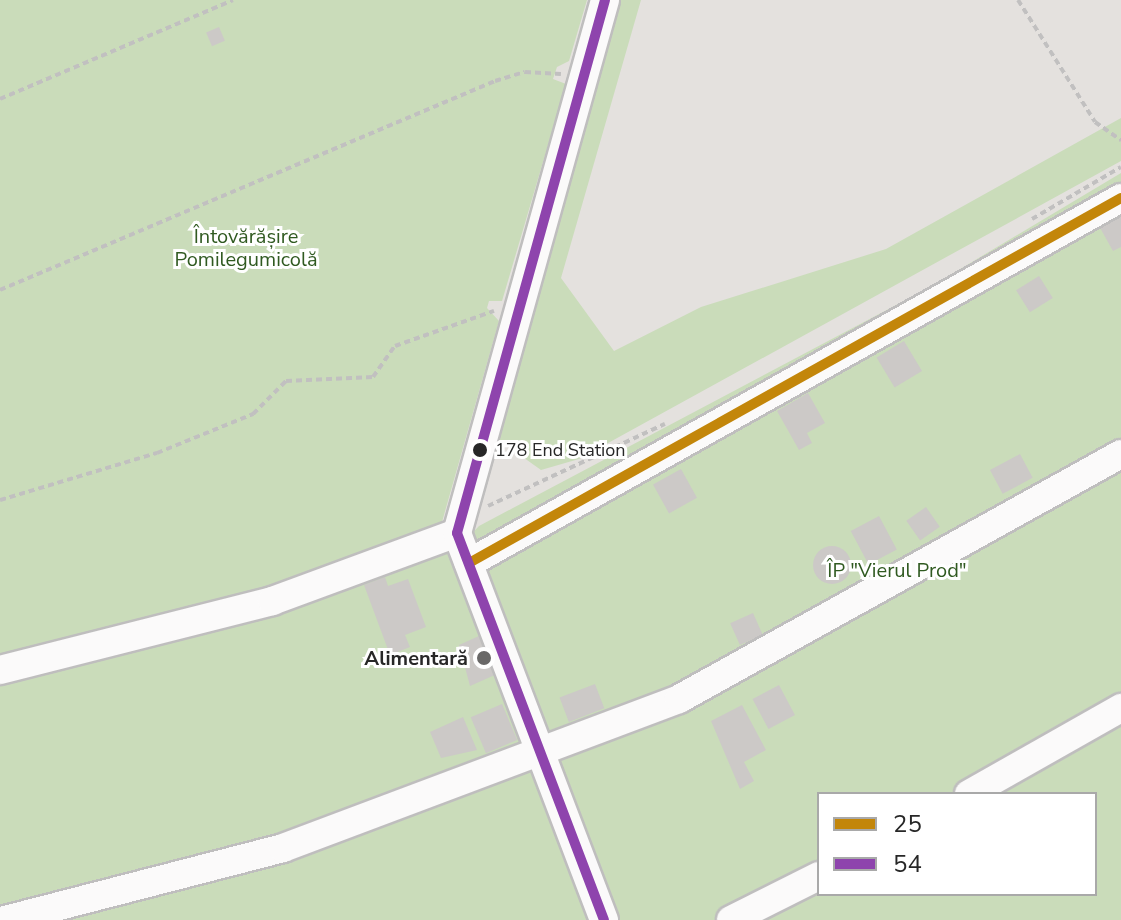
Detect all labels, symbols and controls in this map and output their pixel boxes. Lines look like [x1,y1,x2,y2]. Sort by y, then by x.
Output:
park label: Întovărășire Pomilegumicolă [175,225,317,272]
place label: 178 End Station [495,439,625,461]
marker: 178 End Station [472,442,488,458]
park label: ÎP "Vierul Prod" [827,558,967,582]
place label: Alimentară [364,646,468,670]
marker: Alimentară [475,649,493,667]
legend [817,792,1097,896]
text: 25 [893,808,922,840]
text: 54 [893,848,922,880]

